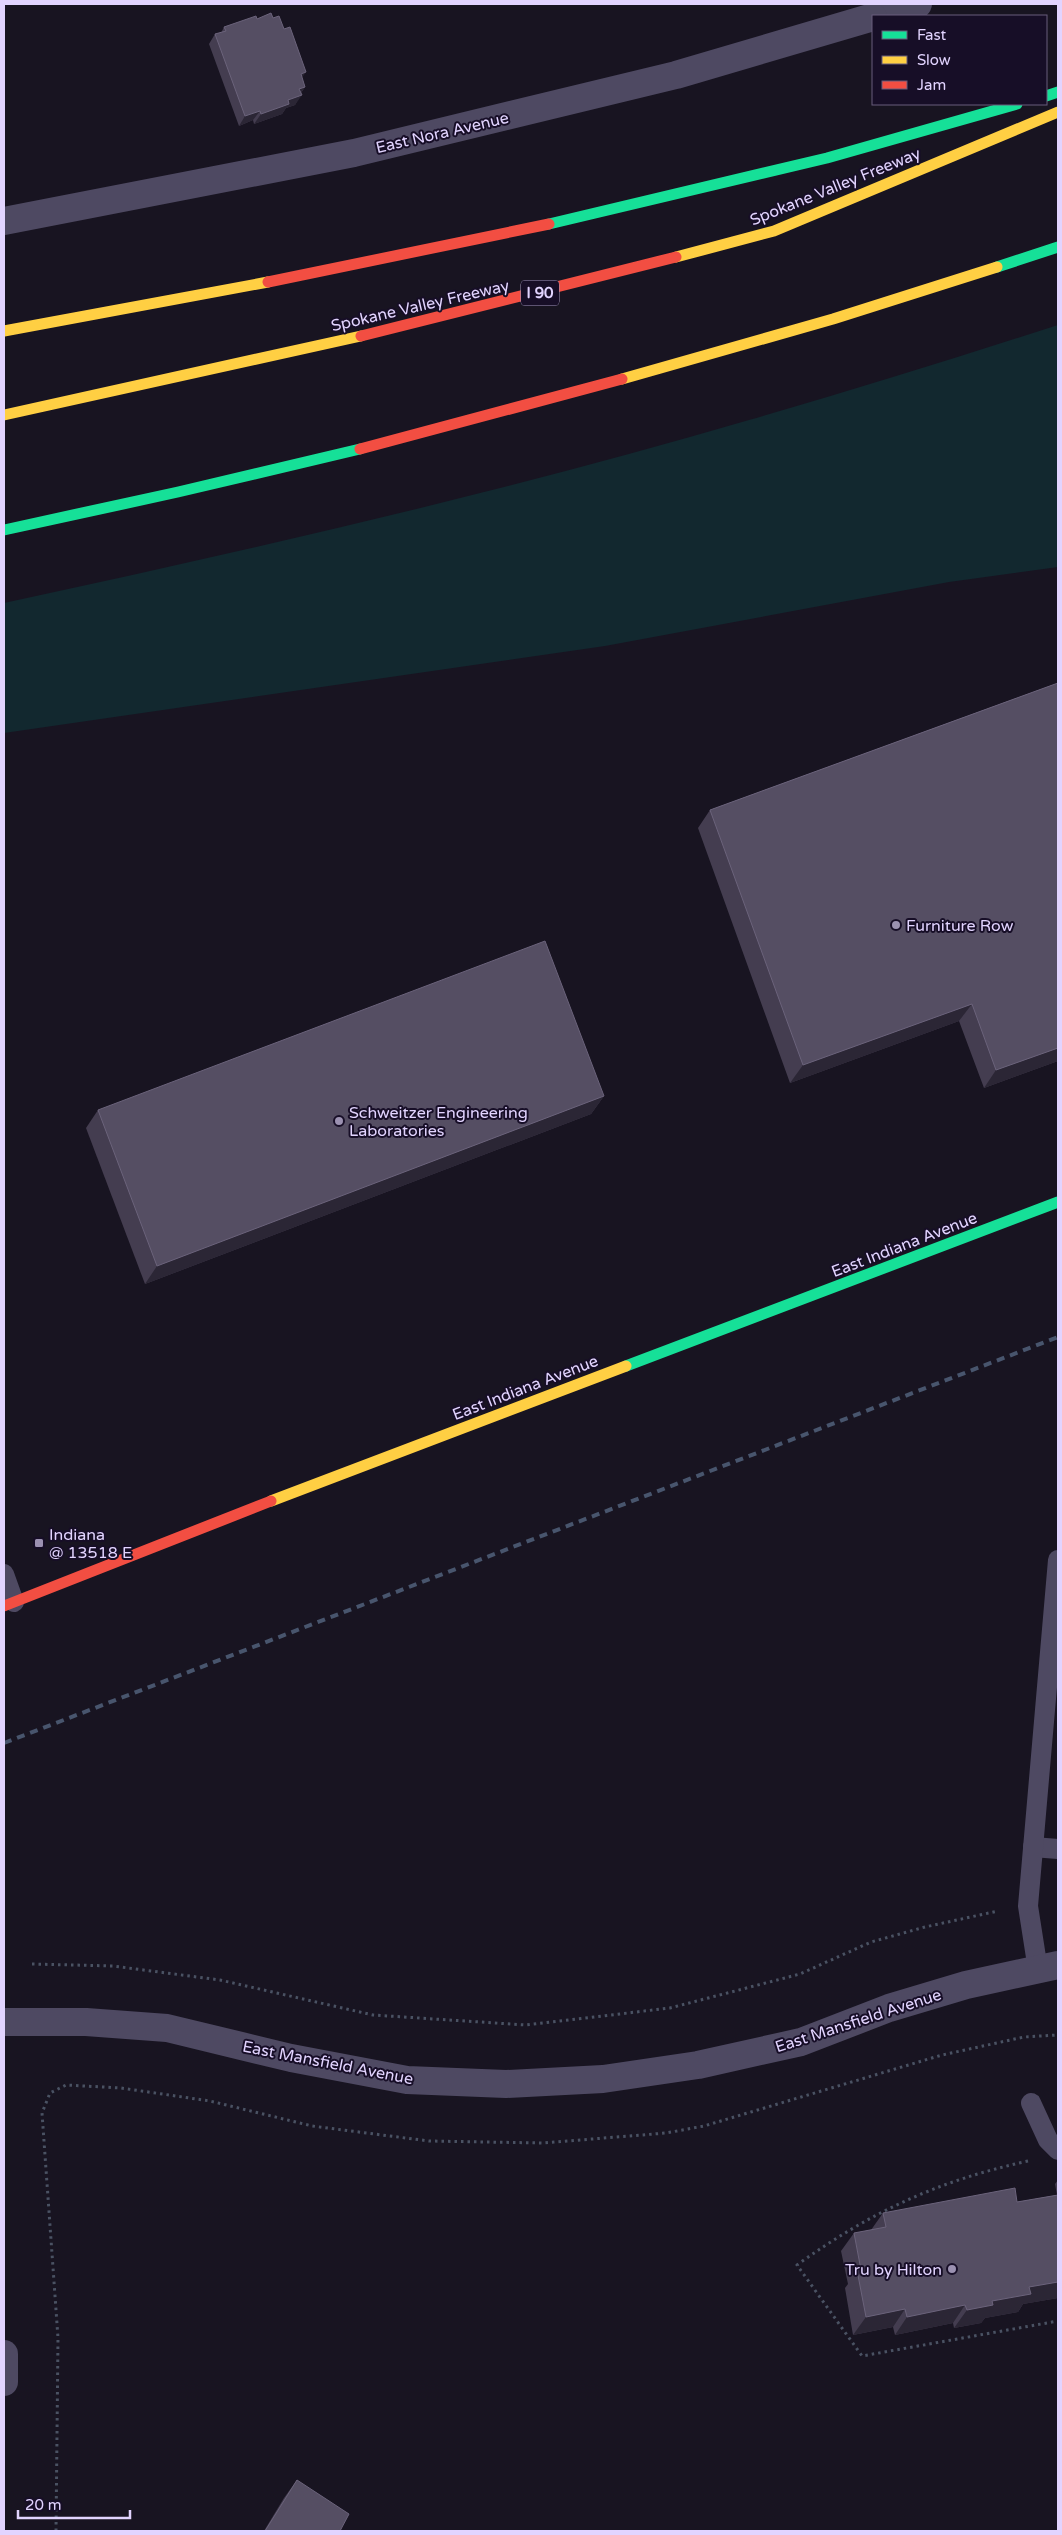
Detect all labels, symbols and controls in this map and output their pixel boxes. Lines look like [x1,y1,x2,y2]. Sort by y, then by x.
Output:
legend [872,15,1047,105]
text: Fast [917,26,947,44]
text: Slow [917,51,951,69]
text: Jam [917,76,946,94]
street label: East Nora Avenue [374,108,511,158]
street label: Spokane Valley Freeway [747,143,924,230]
street label: Spokane Valley Freeway [329,276,512,336]
road number: I 90 [521,280,559,306]
place label: Furniture Row [906,916,1014,936]
marker: Furniture Row [890,919,902,931]
place label: Schweitzer Engineering Laboratories [349,1103,528,1141]
marker: Schweitzer Engineering Laboratories [333,1115,345,1127]
street label: East Indiana Avenue [829,1208,980,1282]
street label: East Indiana Avenue [450,1351,601,1425]
place label: Indiana @ 13518 E [49,1525,132,1563]
marker: Indiana @ 13518 E [33,1537,45,1549]
street label: East Mansfield Avenue [773,1985,944,2057]
street label: East Mansfield Avenue [241,2037,415,2089]
place label: Tru by Hilton [845,2260,942,2280]
marker: Tru by Hilton [946,2263,958,2275]
scale bar [18,2488,130,2520]
text: 20 m [25,2496,62,2514]

